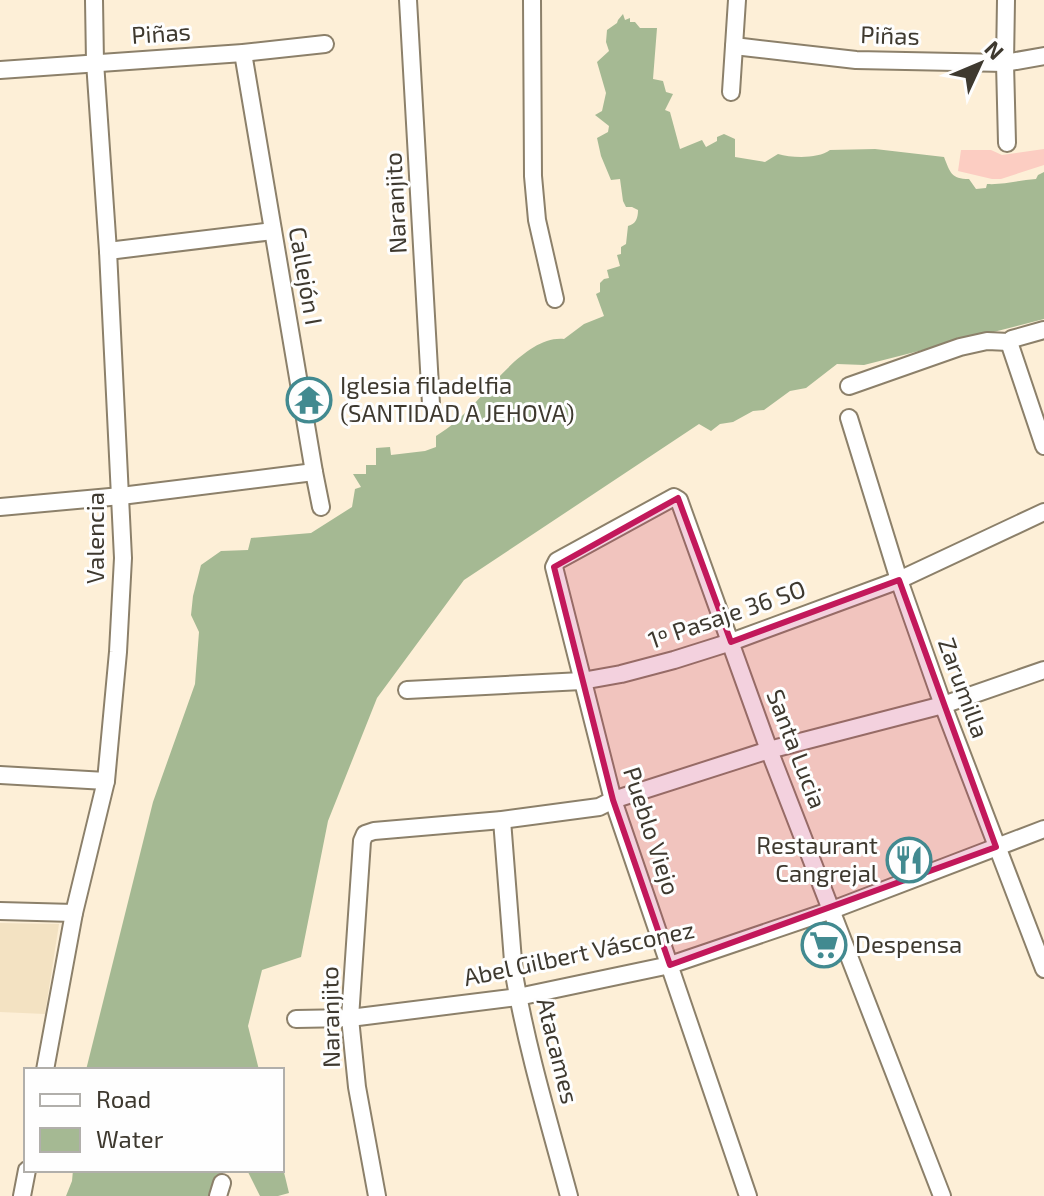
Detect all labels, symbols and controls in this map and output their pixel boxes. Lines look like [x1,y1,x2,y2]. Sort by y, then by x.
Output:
street label: Piñas [130,16,192,49]
street label: Piñas [860,19,920,50]
north arrow [940,24,1020,104]
text: N [980,35,1010,64]
street label: Naranjito [377,152,412,255]
street label: Callejón I [284,224,329,327]
place label: Iglesia filadelfia (SANTIDAD A JEHOVA) [340,370,575,427]
temple icon: Iglesia filadelfia (SANTIDAD A JEHOVA) [285,376,333,424]
street label: Valencia [80,492,109,584]
street label: 1º Pasaje 36 SO [644,573,809,654]
street label: Zarumilla [933,633,996,742]
street label: Santa Lucia [761,685,833,812]
street label: Pueblo Viejo [618,763,687,898]
place label: Restaurant Cangrejal [756,830,878,887]
restaurant icon: Restaurant Cangrejal [885,836,933,884]
street label: Abel Gilbert Vásconez [461,914,697,991]
supermarket icon: Despensa [800,921,848,969]
place label: Despensa [855,929,962,958]
street label: Naranjito [314,966,345,1068]
street label: Atacames [531,995,586,1107]
legend [24,1068,284,1172]
text: Road [96,1084,151,1113]
text: Water [96,1124,164,1153]

